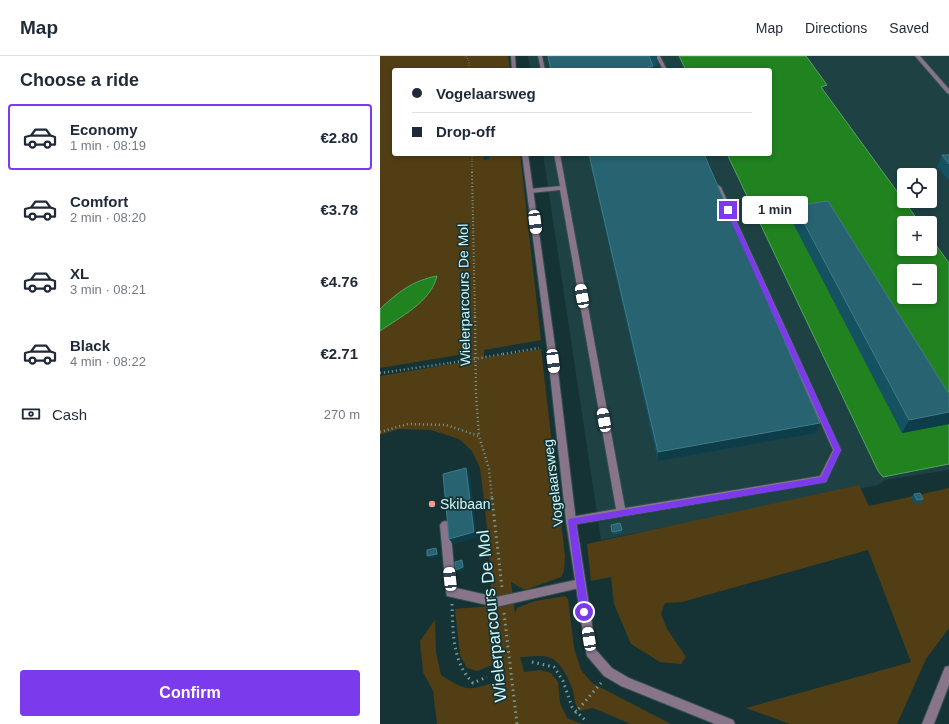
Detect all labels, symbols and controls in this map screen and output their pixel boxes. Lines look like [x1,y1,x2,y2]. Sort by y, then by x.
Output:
text: Map [20,17,58,38]
text: Map [756,20,783,36]
text: Directions [805,20,867,36]
text: Saved [889,20,929,36]
text: Choose a ride [20,70,139,90]
text: Vogelaarsweg [436,85,536,102]
icon: car [22,119,58,155]
text: Economy [70,121,138,138]
text: Drop-off [436,123,495,140]
text: €2.80 [320,129,358,146]
text: 1 min · 08:19 [70,138,146,153]
map controls [897,168,937,304]
button: locate [897,168,937,208]
icon: car [22,191,58,227]
text: Comfort [70,193,128,210]
callout: 1 min [742,196,808,224]
text: €3.78 [320,201,358,218]
route end [719,201,737,219]
text: 1 min [758,202,792,217]
car [528,209,542,235]
text: 2 min · 08:20 [70,210,146,225]
button: + [897,216,937,256]
street label: Wielerparcours De Mol [455,224,473,366]
icon: car [22,263,58,299]
button: − [897,264,937,304]
text: XL [70,265,89,282]
text: €4.76 [320,273,358,290]
text: 3 min · 08:21 [70,282,146,297]
car [574,283,590,309]
icon: car [22,335,58,371]
text: Black [70,337,110,354]
text: €2.71 [320,345,358,362]
car [546,348,560,374]
text: 4 min · 08:22 [70,354,146,369]
icon: cash [20,403,42,425]
text: Cash [52,406,87,423]
text: 270 m [324,407,360,422]
car [596,407,612,433]
street label: Vogelaarsweg [540,438,566,528]
place label: Skibaan [440,496,491,512]
marker: Skibaan [427,499,437,509]
street label: Wielerparcours De Mol [474,529,510,703]
car [443,566,457,592]
route start [575,603,593,621]
car [581,626,597,652]
button: Confirm [20,670,360,716]

